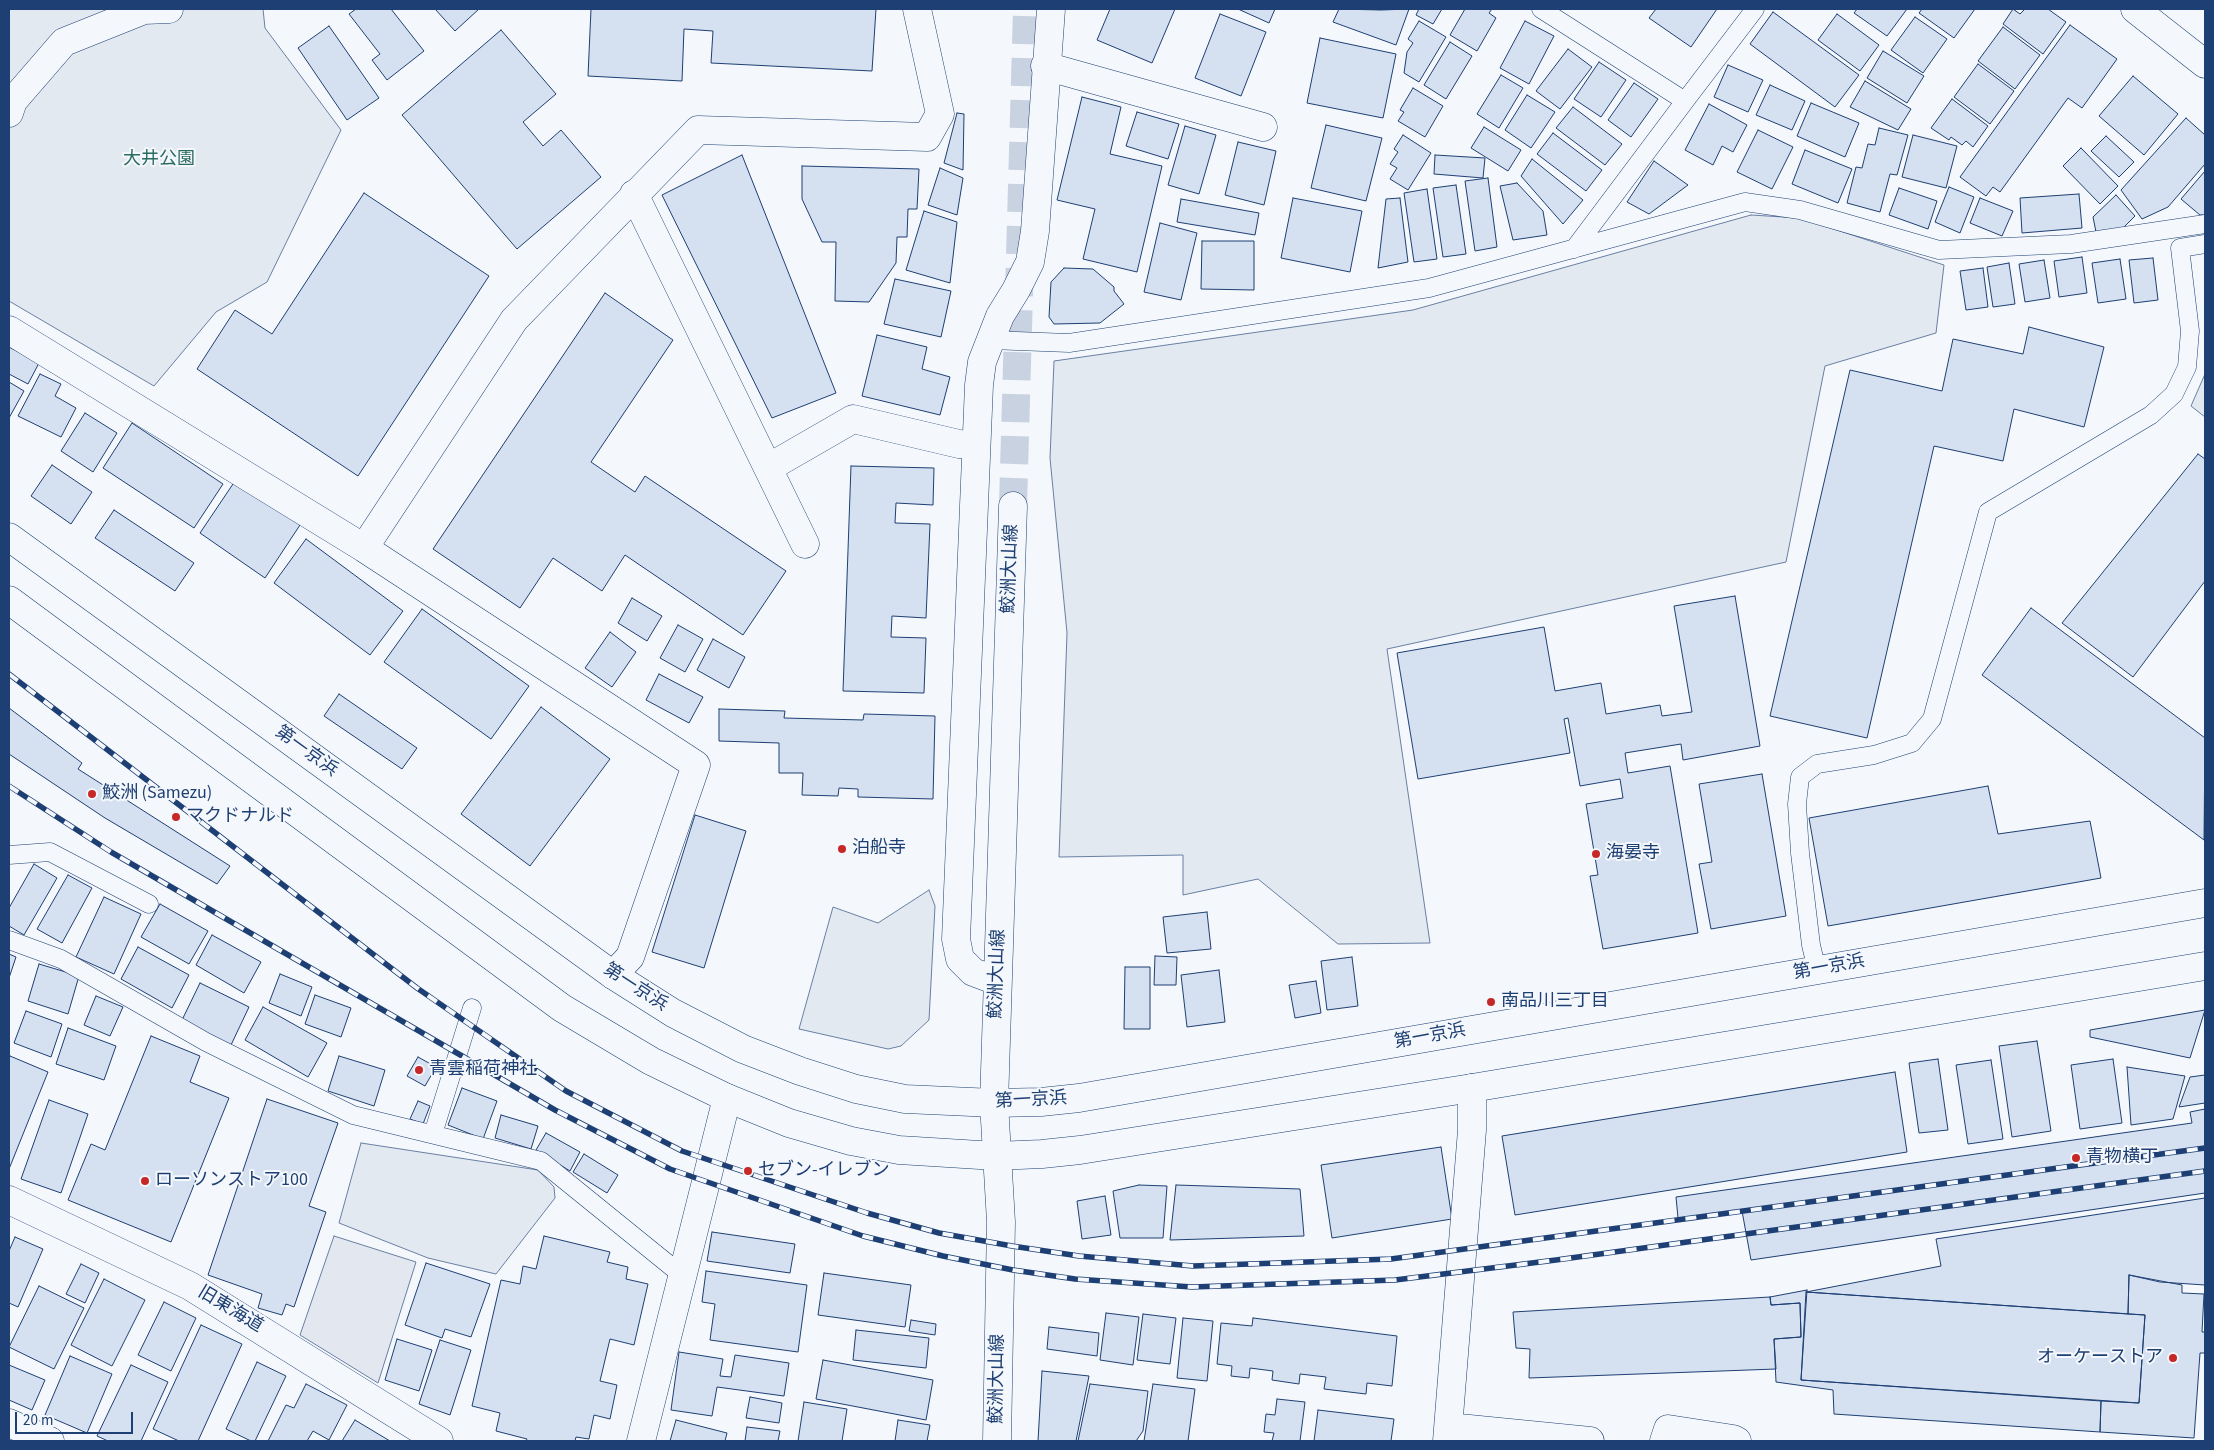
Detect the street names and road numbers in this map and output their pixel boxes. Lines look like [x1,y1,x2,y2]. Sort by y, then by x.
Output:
street label: 鮫洲大山線 [999,524,1023,614]
street label: 第一京浜 [271,722,341,782]
street label: 鮫洲大山線 [986,929,1010,1019]
street label: 第一京浜 [1792,951,1866,985]
street label: 第一京浜 [599,959,671,1017]
street label: 第一京浜 [1393,1020,1467,1054]
street label: 第一京浜 [994,1088,1068,1114]
street label: 旧東海道 [194,1282,266,1338]
street label: 鮫洲大山線 [986,1334,1010,1424]

